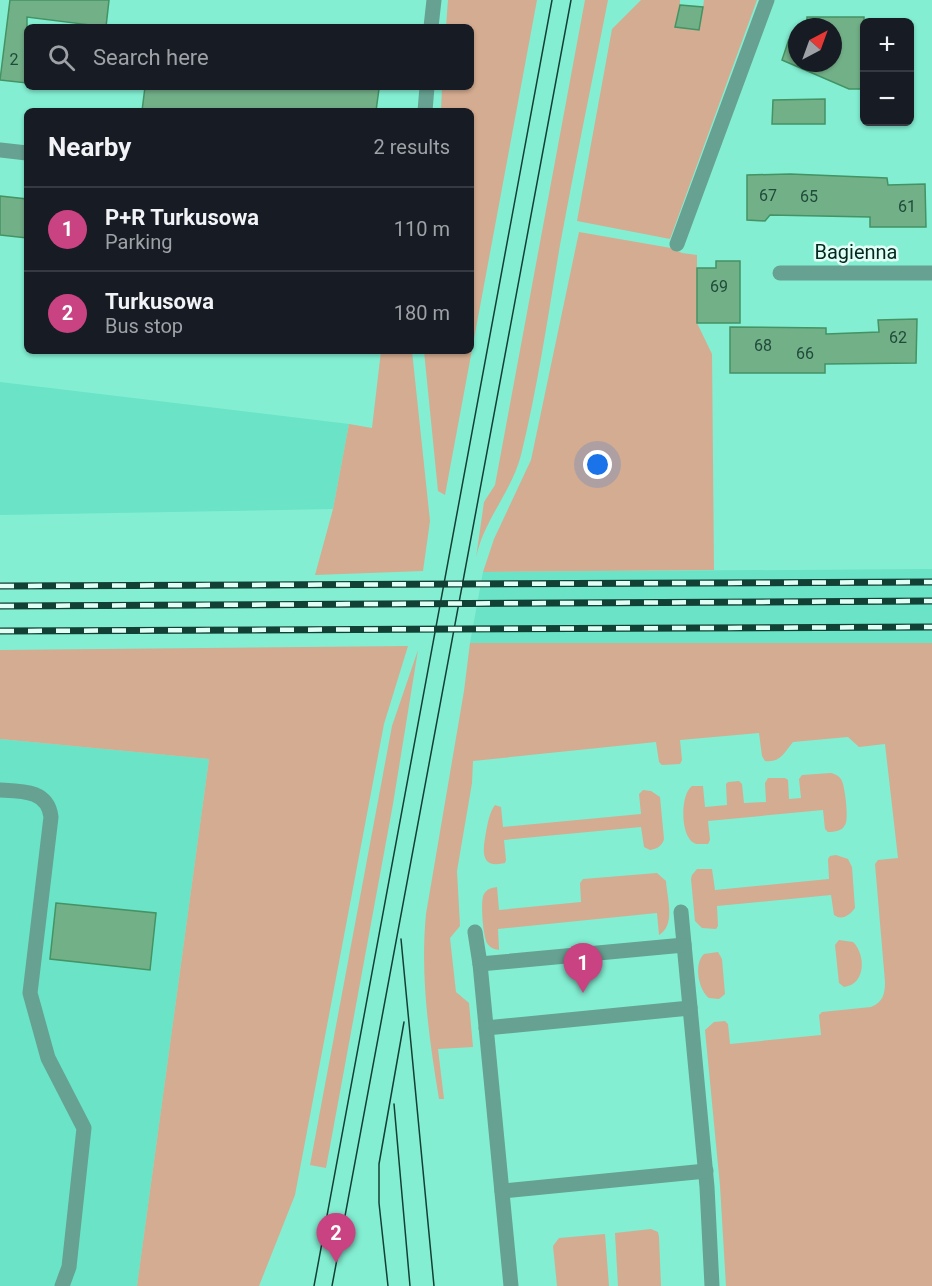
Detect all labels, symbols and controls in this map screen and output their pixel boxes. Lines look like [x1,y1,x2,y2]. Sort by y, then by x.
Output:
north arrow [788,18,842,72]
map controls [860,18,914,126]
button: + [860,18,914,72]
search box [24,24,474,90]
icon: search [45,41,78,74]
text: Search here [93,45,209,70]
house number: 2 [10,50,19,69]
button: − [860,72,914,126]
text: Nearby [48,132,131,162]
text: 2 results [374,135,450,159]
house number: 67 [759,186,777,205]
house number: 65 [800,187,818,206]
house number: 61 [898,197,916,216]
text: P+R Turkusowa [105,205,259,230]
text: 1 [62,217,73,241]
text: 110 m [394,217,450,241]
text: Parking [105,230,172,254]
street label: Bagienna [814,240,898,264]
house number: 69 [710,277,728,296]
text: Turkusowa [105,289,214,314]
text: 2 [62,301,73,325]
text: 180 m [394,301,450,325]
text: Bus stop [105,314,183,338]
house number: 62 [889,328,907,347]
house number: 68 [754,336,772,355]
house number: 66 [796,344,814,363]
your location [583,450,612,479]
pin: 1 [564,944,602,993]
pin: 2 [316,1214,356,1263]

